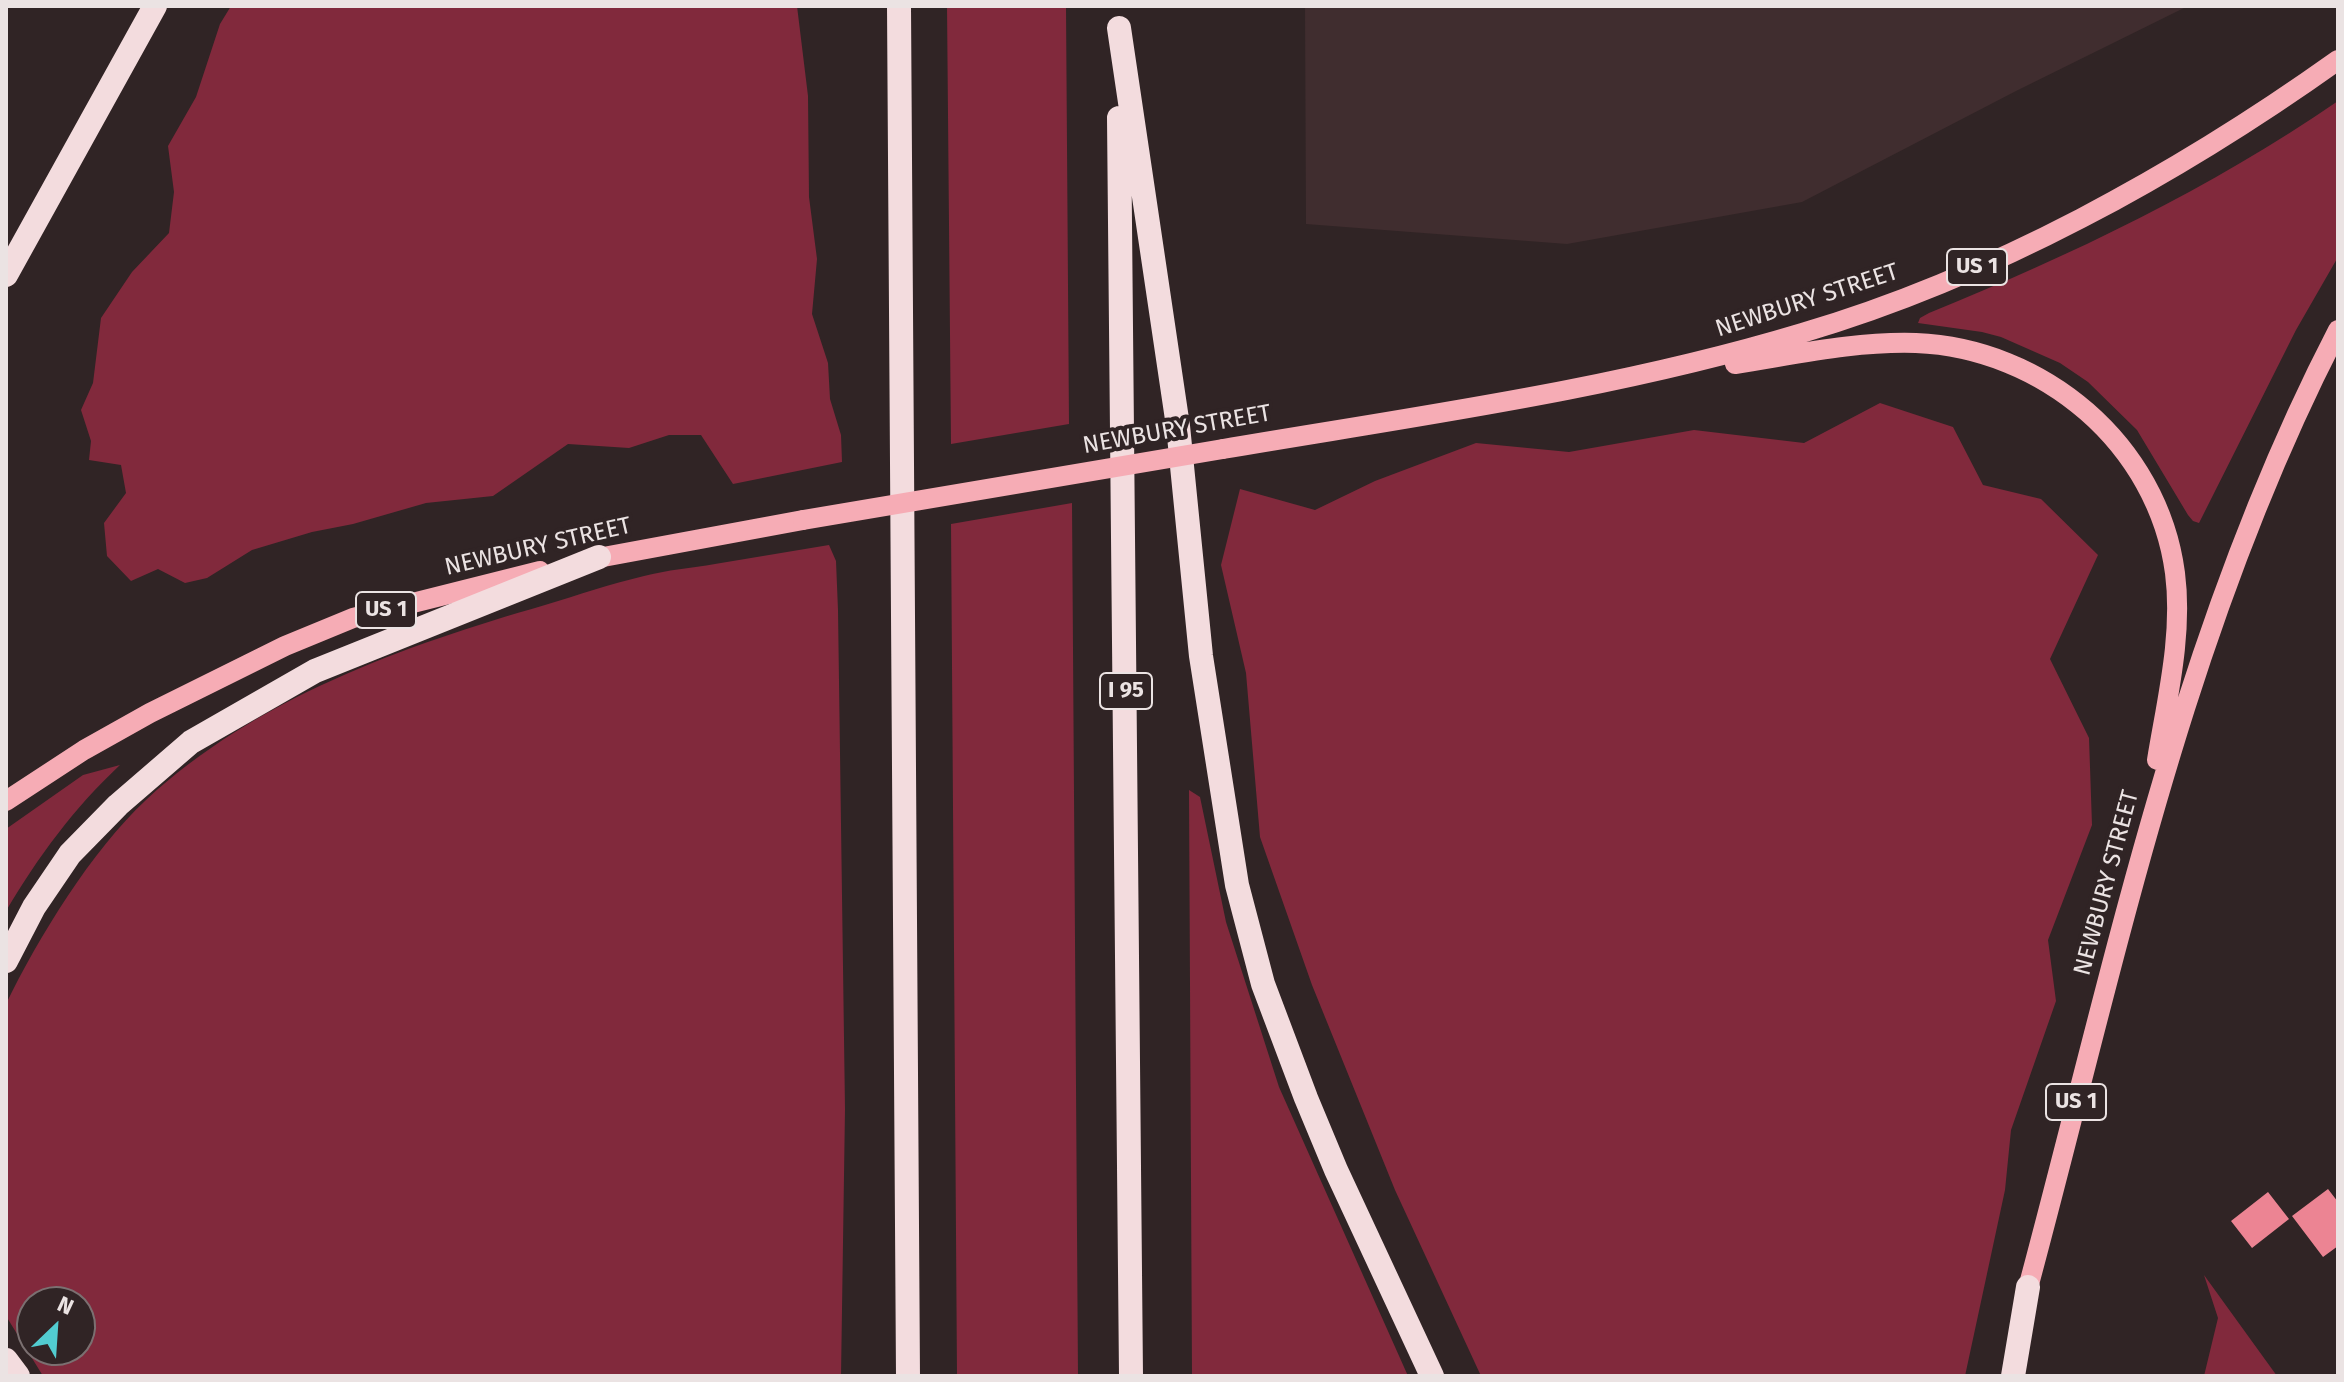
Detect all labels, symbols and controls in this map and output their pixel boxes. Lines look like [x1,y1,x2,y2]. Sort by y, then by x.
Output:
road number: US 1 [1947,249,2007,285]
street label: NEWBURY STREET [1712,258,1902,344]
street label: NEWBURY STREET [1081,399,1273,461]
street label: NEWBURY STREET [442,512,634,582]
road number: US 1 [356,592,416,628]
road number: I 95 [1100,673,1152,709]
street label: NEWBURY STREET [2068,787,2146,979]
road number: US 1 [2046,1084,2106,1120]
north arrow [16,1286,96,1366]
text: N [53,1290,78,1321]

